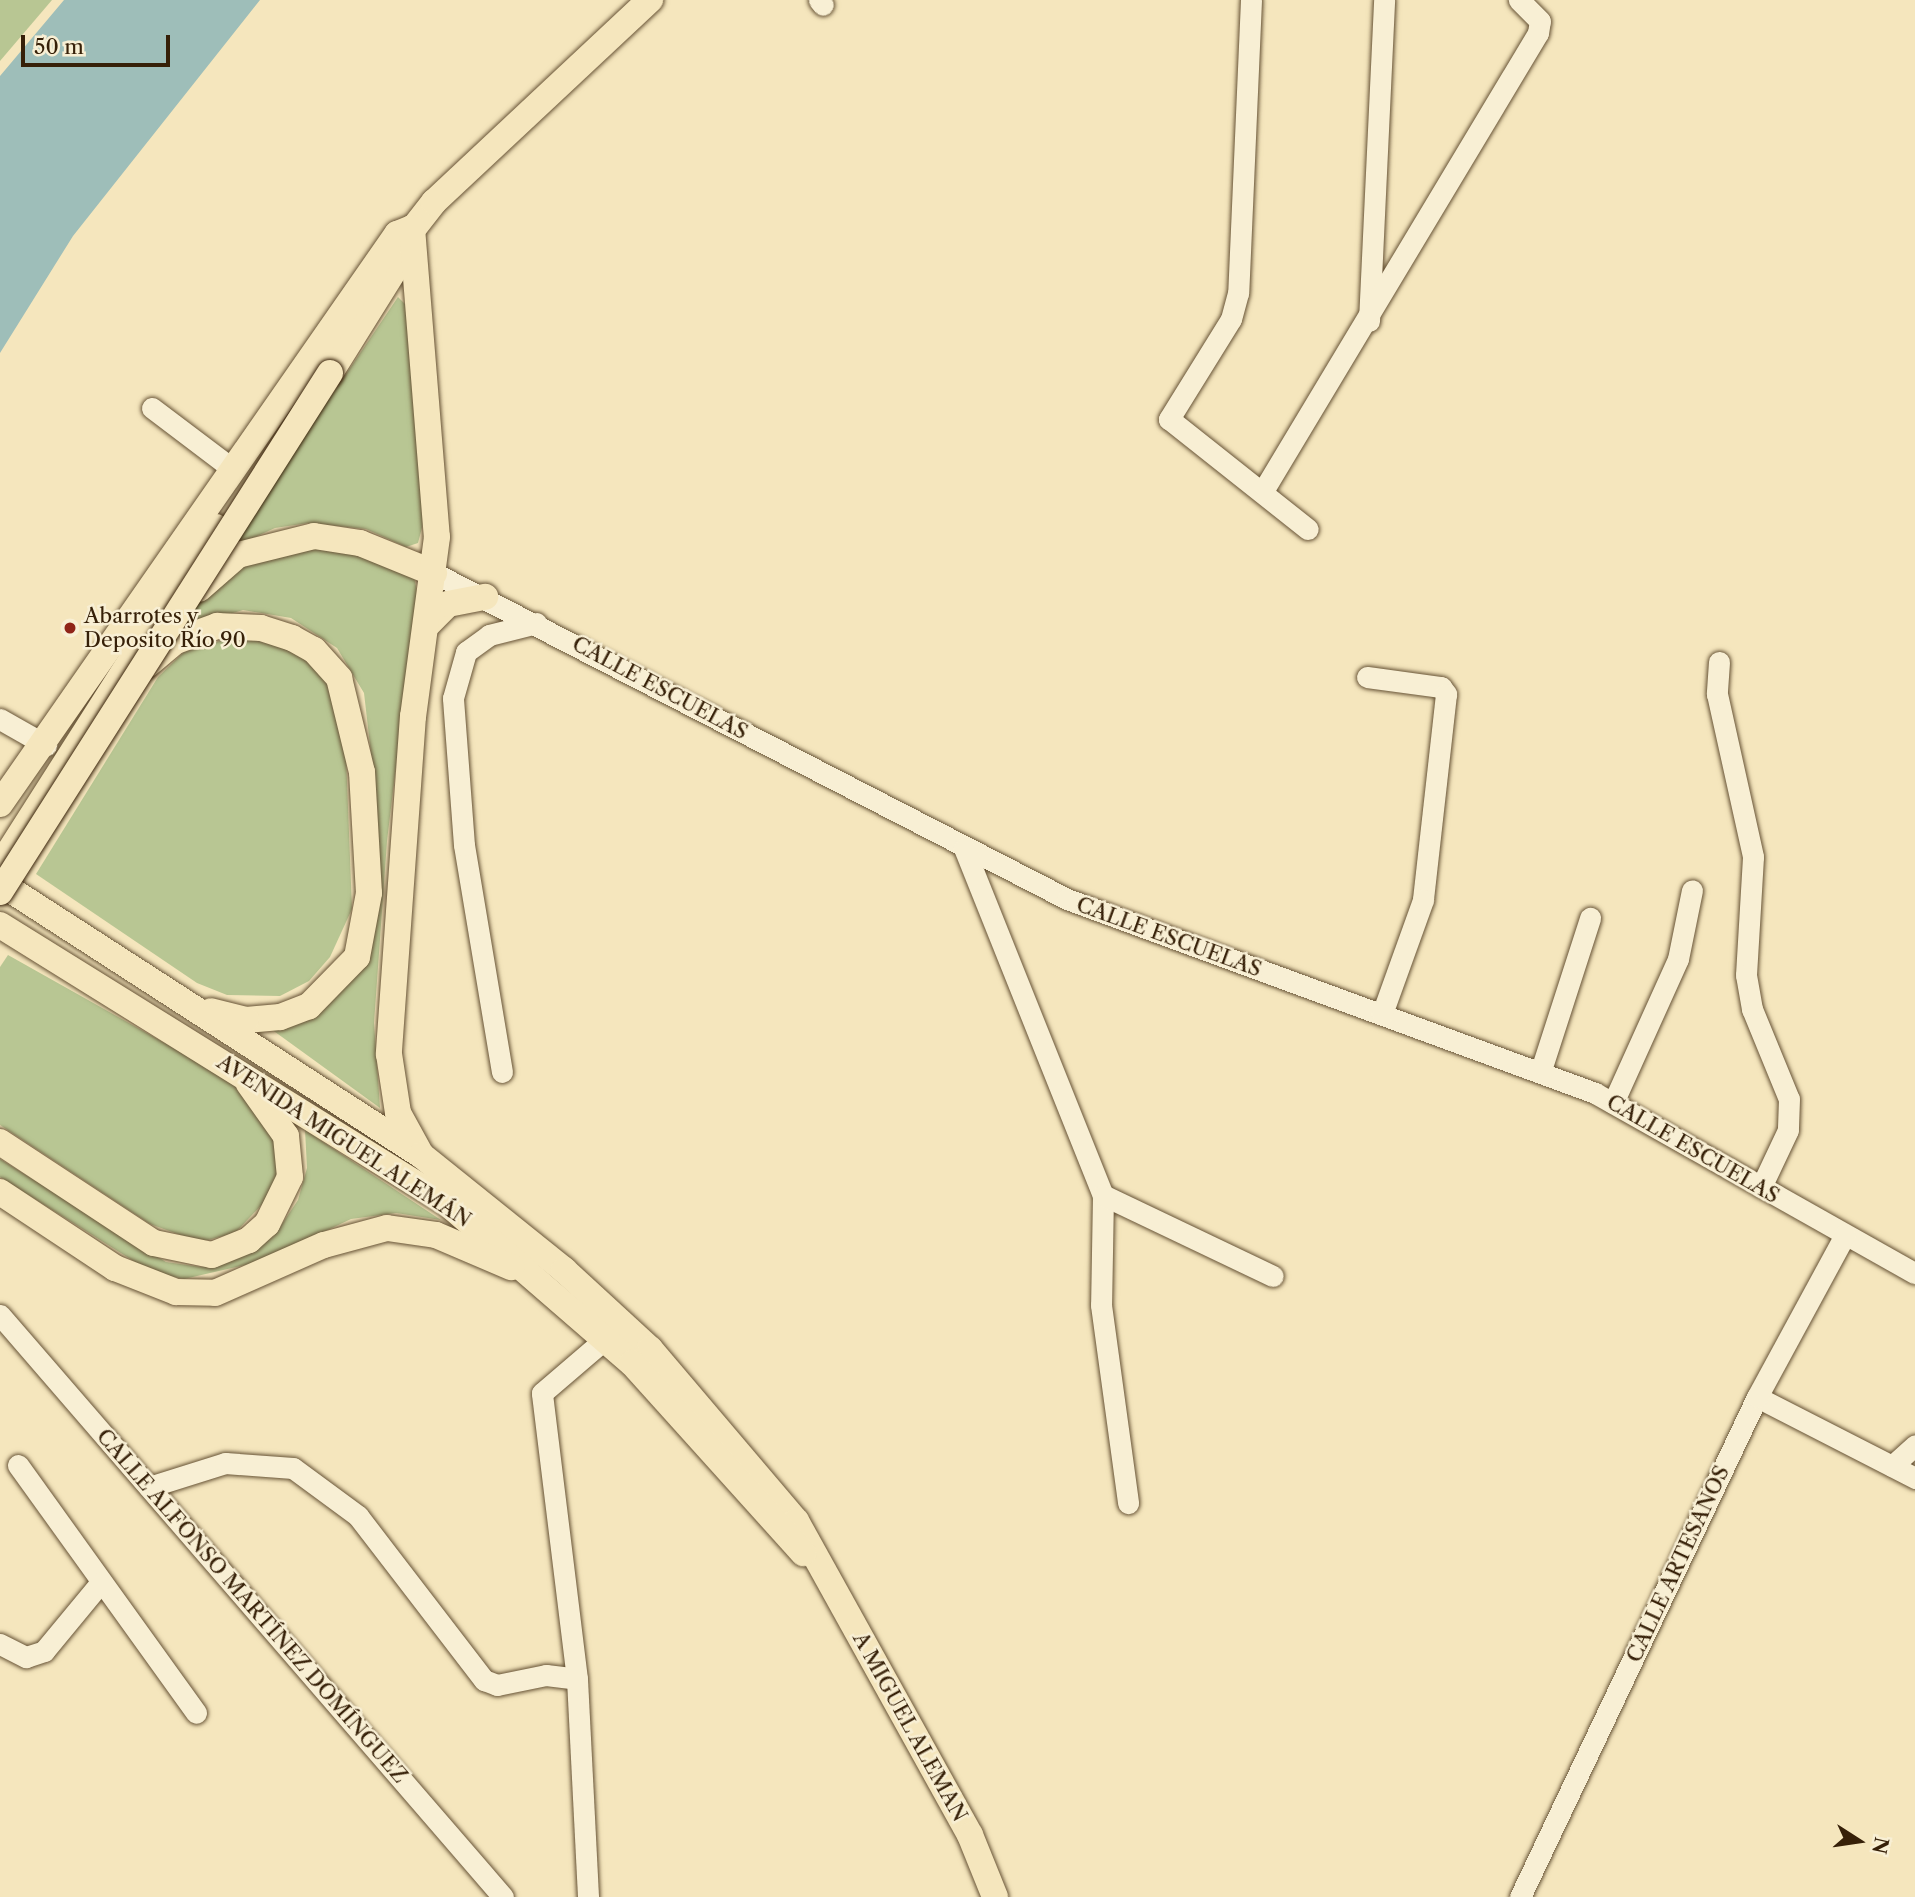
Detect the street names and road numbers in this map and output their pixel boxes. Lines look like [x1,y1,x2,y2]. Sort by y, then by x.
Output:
street label: CALLE ESCUELAS [568,631,752,745]
street label: CALLE ESCUELAS [1073,892,1265,982]
street label: AVENIDA MIGUEL ALEMÁN [211,1049,477,1233]
street label: CALLE ESCUELAS [1602,1089,1784,1209]
street label: CALLE ALFONSO MARTÍNEZ DOMÍNGUEZ [91,1423,413,1789]
street label: CALLE ARTESANOS [1621,1461,1735,1667]
street label: A MIGUEL ALEMAN [847,1627,973,1827]

